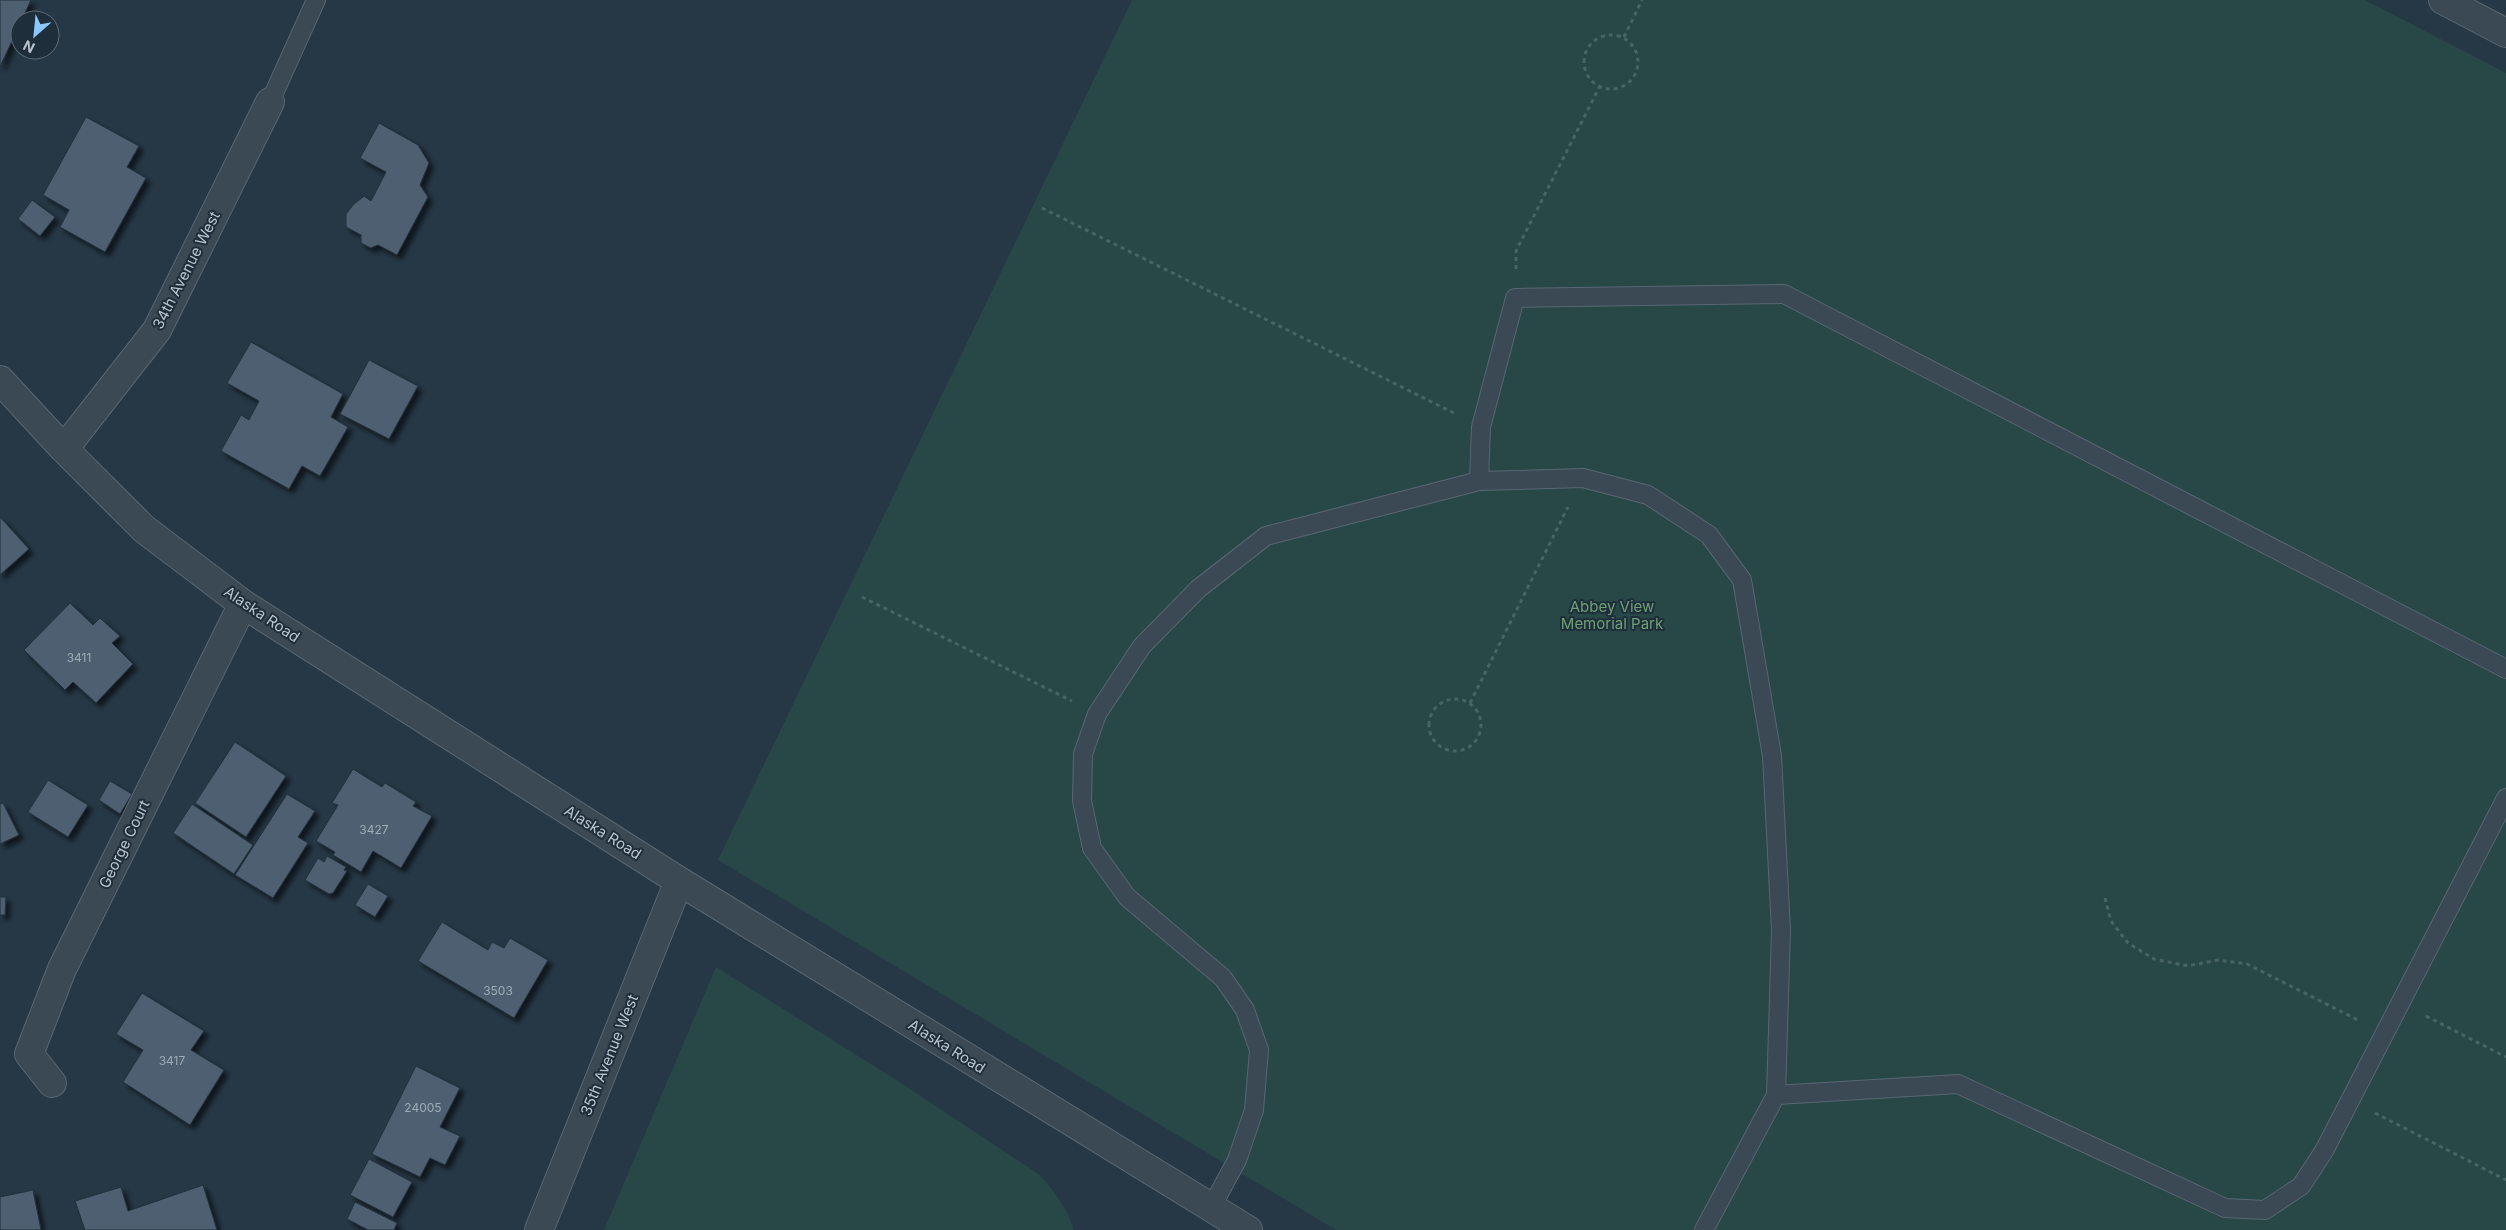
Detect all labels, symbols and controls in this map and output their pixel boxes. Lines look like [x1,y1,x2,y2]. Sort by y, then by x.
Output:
north arrow [10,10,60,60]
text: N [20,37,37,57]
street label: 34th Avenue West [148,208,224,332]
street label: Alaska Road [220,582,304,646]
park label: Abbey View Memorial Park [1561,597,1664,633]
house number: 3411 [67,650,91,665]
street label: George Court [94,797,154,891]
street label: Alaska Road [561,801,645,863]
house number: 3427 [359,822,389,837]
house number: 3503 [483,983,513,998]
street label: 35th Avenue West [576,992,642,1118]
street label: Alaska Road [905,1015,989,1077]
house number: 3417 [159,1053,186,1068]
house number: 24005 [404,1100,442,1115]

